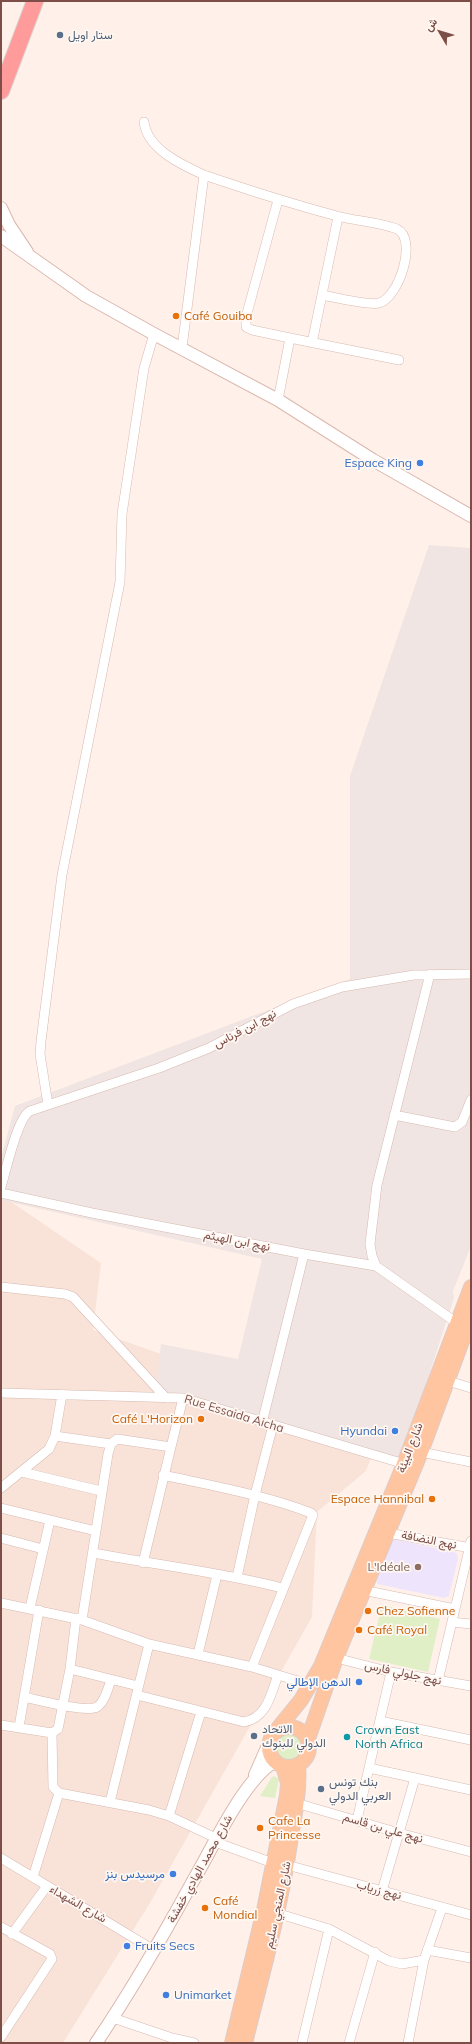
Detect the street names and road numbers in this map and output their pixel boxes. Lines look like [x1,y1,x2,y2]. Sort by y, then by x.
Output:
street label: نهج ابن فرناس [211,1006,279,1052]
street label: نهج ابن الهيثم [203,1228,271,1254]
street label: Rue Essaida Aicha [183,1392,285,1436]
street label: شارع البيئة [394,1421,426,1475]
street label: نهج النضافة [400,1528,458,1552]
street label: نهج جلولي فارس [363,1658,443,1688]
street label: نهج علي بن قاسم [341,1810,425,1846]
street label: شارع محمد الهادي خفشة [164,1812,236,1926]
street label: شارع المنجي سليم [262,1860,294,1950]
street label: نهج زرياب [355,1877,403,1903]
street label: شارع الشهداء [47,1882,109,1926]

